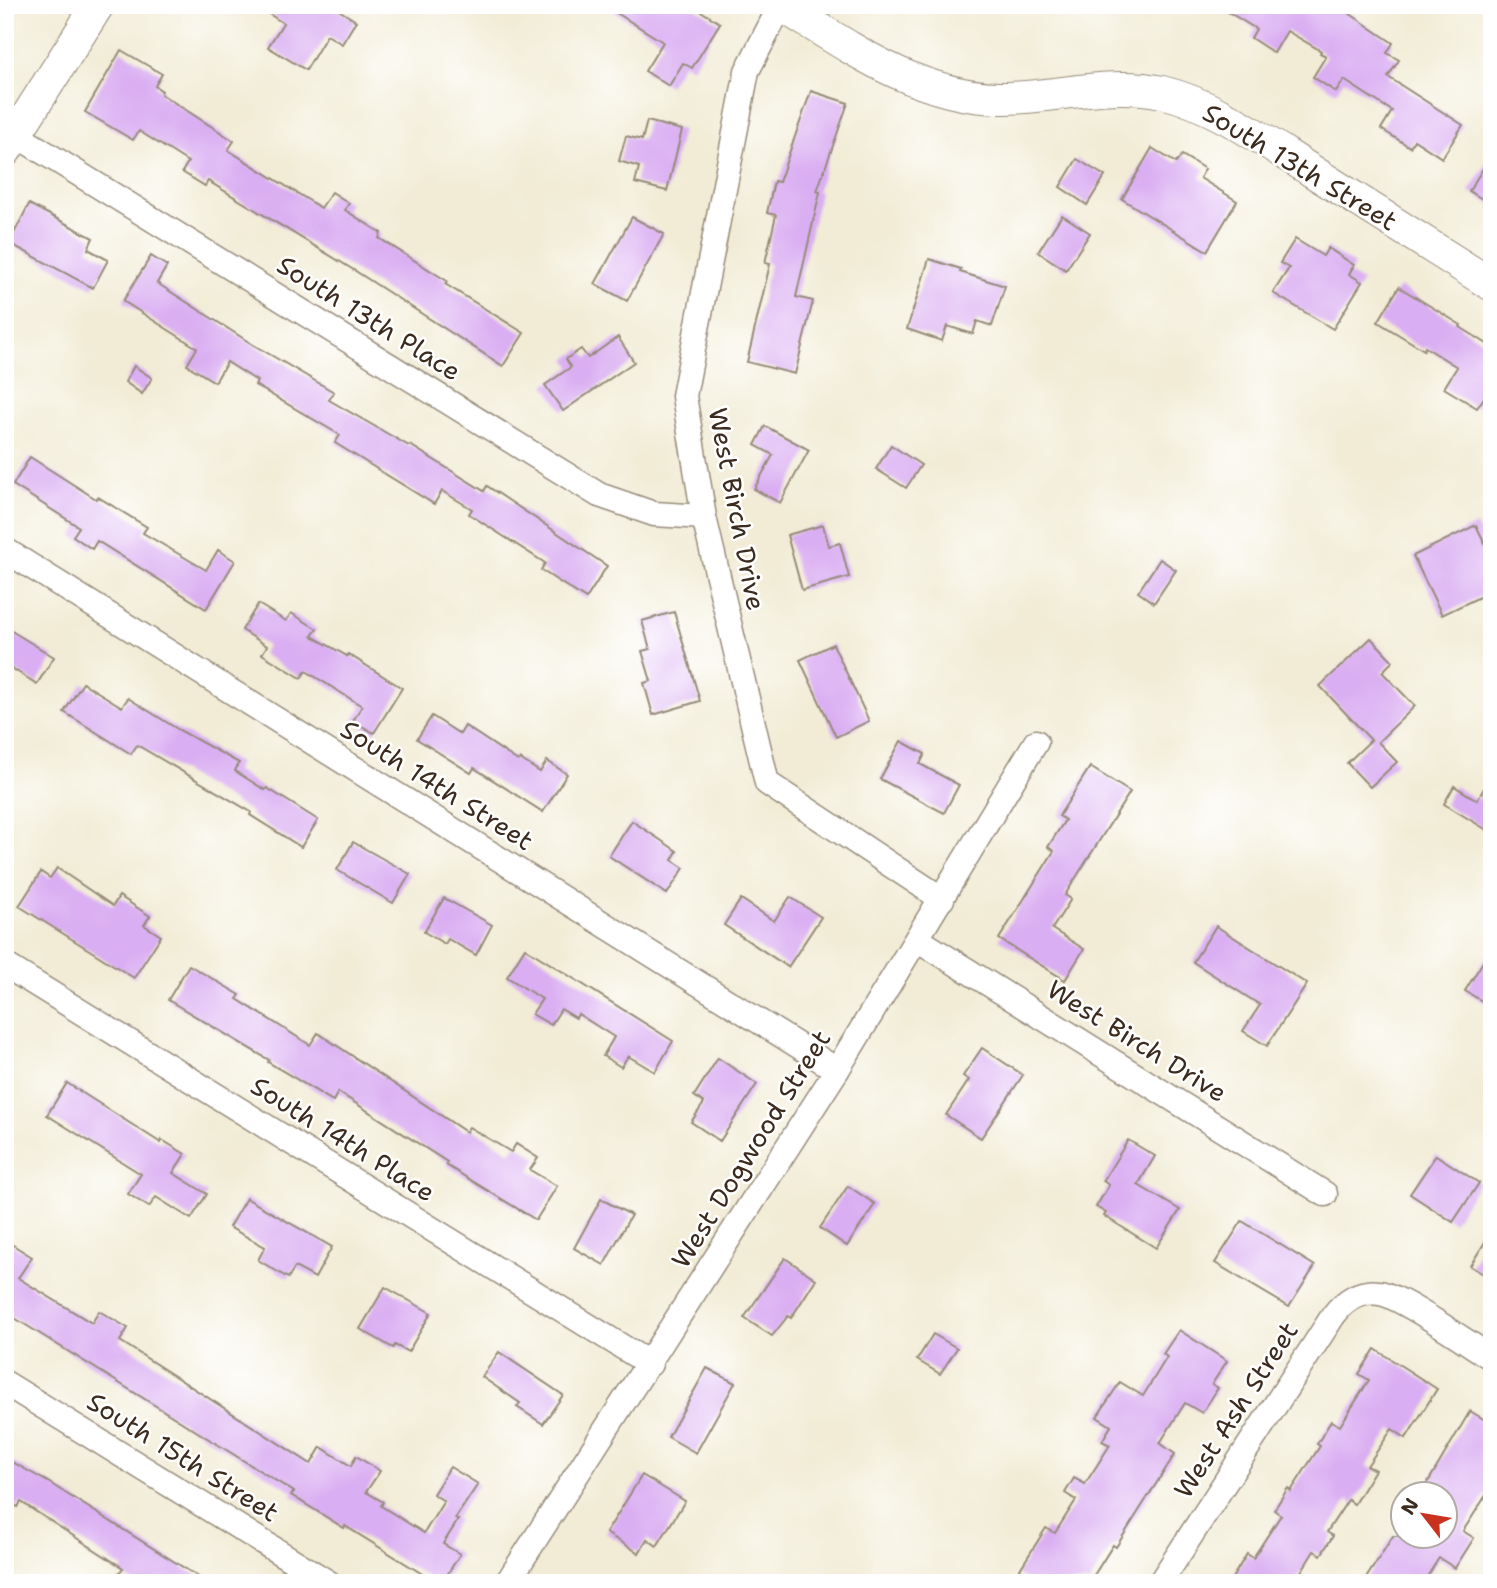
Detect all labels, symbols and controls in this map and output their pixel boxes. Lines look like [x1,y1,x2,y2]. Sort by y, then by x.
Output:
street label: South 13th Street [1197,95,1404,238]
street label: South 13th Place [271,247,468,388]
street label: West Birch Drive [701,405,774,613]
street label: South 14th Street [334,711,540,858]
street label: West Birch Drive [1041,971,1234,1110]
street label: West Dogwood Street [663,1023,838,1275]
street label: South 14th Place [245,1068,442,1209]
street label: West Ash Street [1165,1315,1306,1505]
street label: South 15th Street [81,1384,286,1530]
north arrow [1388,1480,1458,1550]
text: N [1395,1494,1424,1519]

